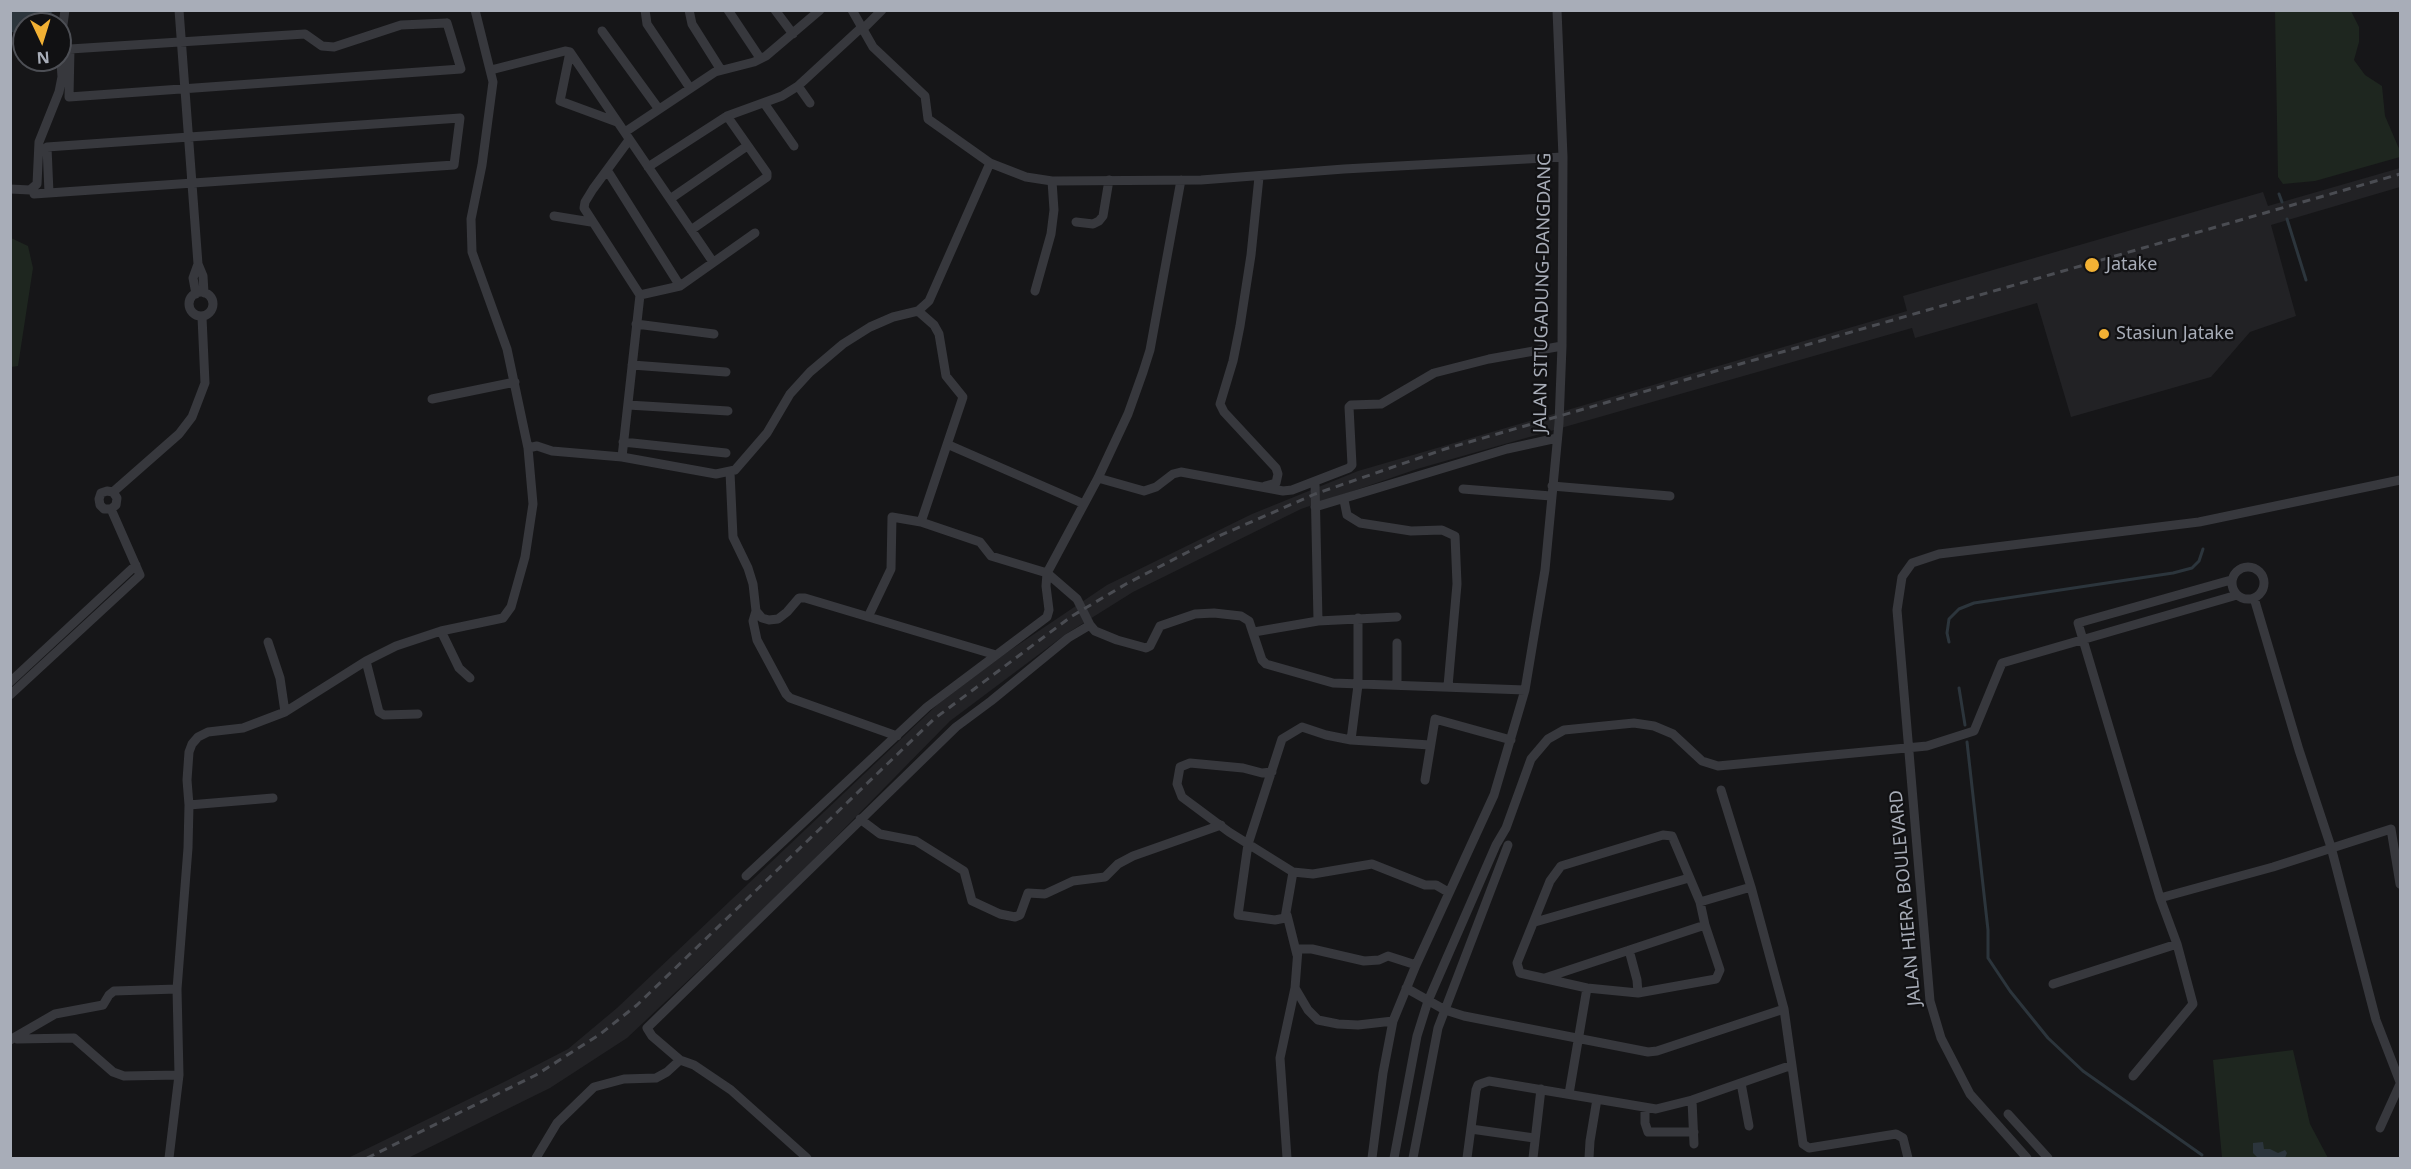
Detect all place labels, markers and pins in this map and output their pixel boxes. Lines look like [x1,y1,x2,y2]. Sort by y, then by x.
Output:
place label: Jatake [2106,254,2157,276]
marker: Jatake [2083,256,2101,274]
place label: Stasiun Jatake [2116,323,2234,345]
marker: Stasiun Jatake [2097,327,2111,341]

